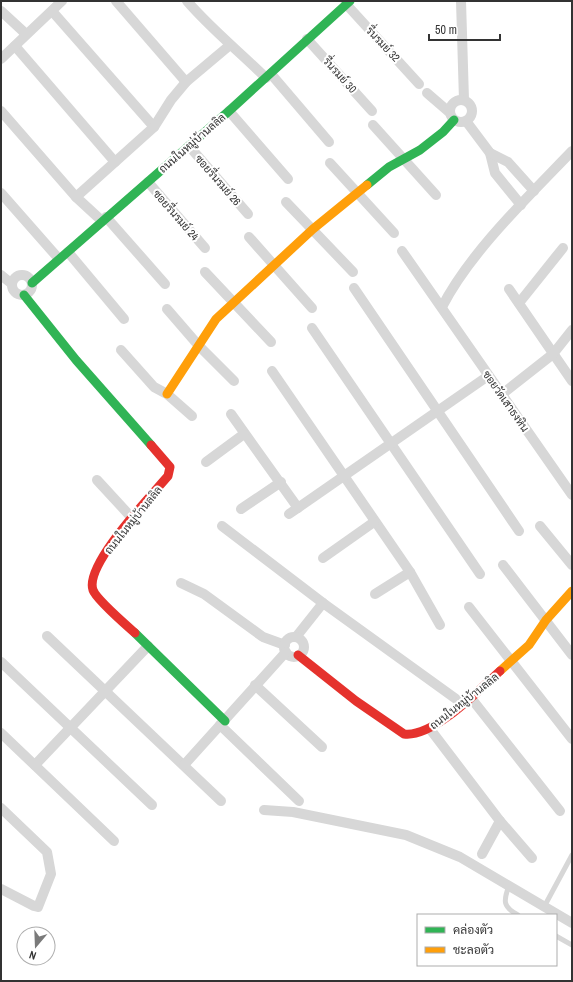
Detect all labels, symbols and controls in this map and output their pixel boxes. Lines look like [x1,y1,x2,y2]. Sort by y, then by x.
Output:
scale bar [429,16,500,42]
street label: รื่นรมย์ 32 [363,20,406,65]
text: 50 m [435,22,457,38]
street label: รื่นรมย์ 30 [320,51,363,96]
street label: ถนนในหมู่บ้านลลิล [155,109,229,177]
street label: ซอยรื่นรมย์ 26 [192,149,247,208]
street label: ซอยรื่นรมย์ 24 [150,184,205,243]
street label: ซอยวัดเสาธงหิน [480,368,532,434]
street label: ถนนในหมู่บ้านลลิล [100,482,166,558]
street label: ถนนในหมู่บ้านลลิล [426,669,502,733]
legend [417,914,557,966]
text: คล่องตัว [453,922,493,938]
north arrow [16,926,56,966]
text: ชะลอตัว [453,942,494,958]
text: N [27,948,38,963]

